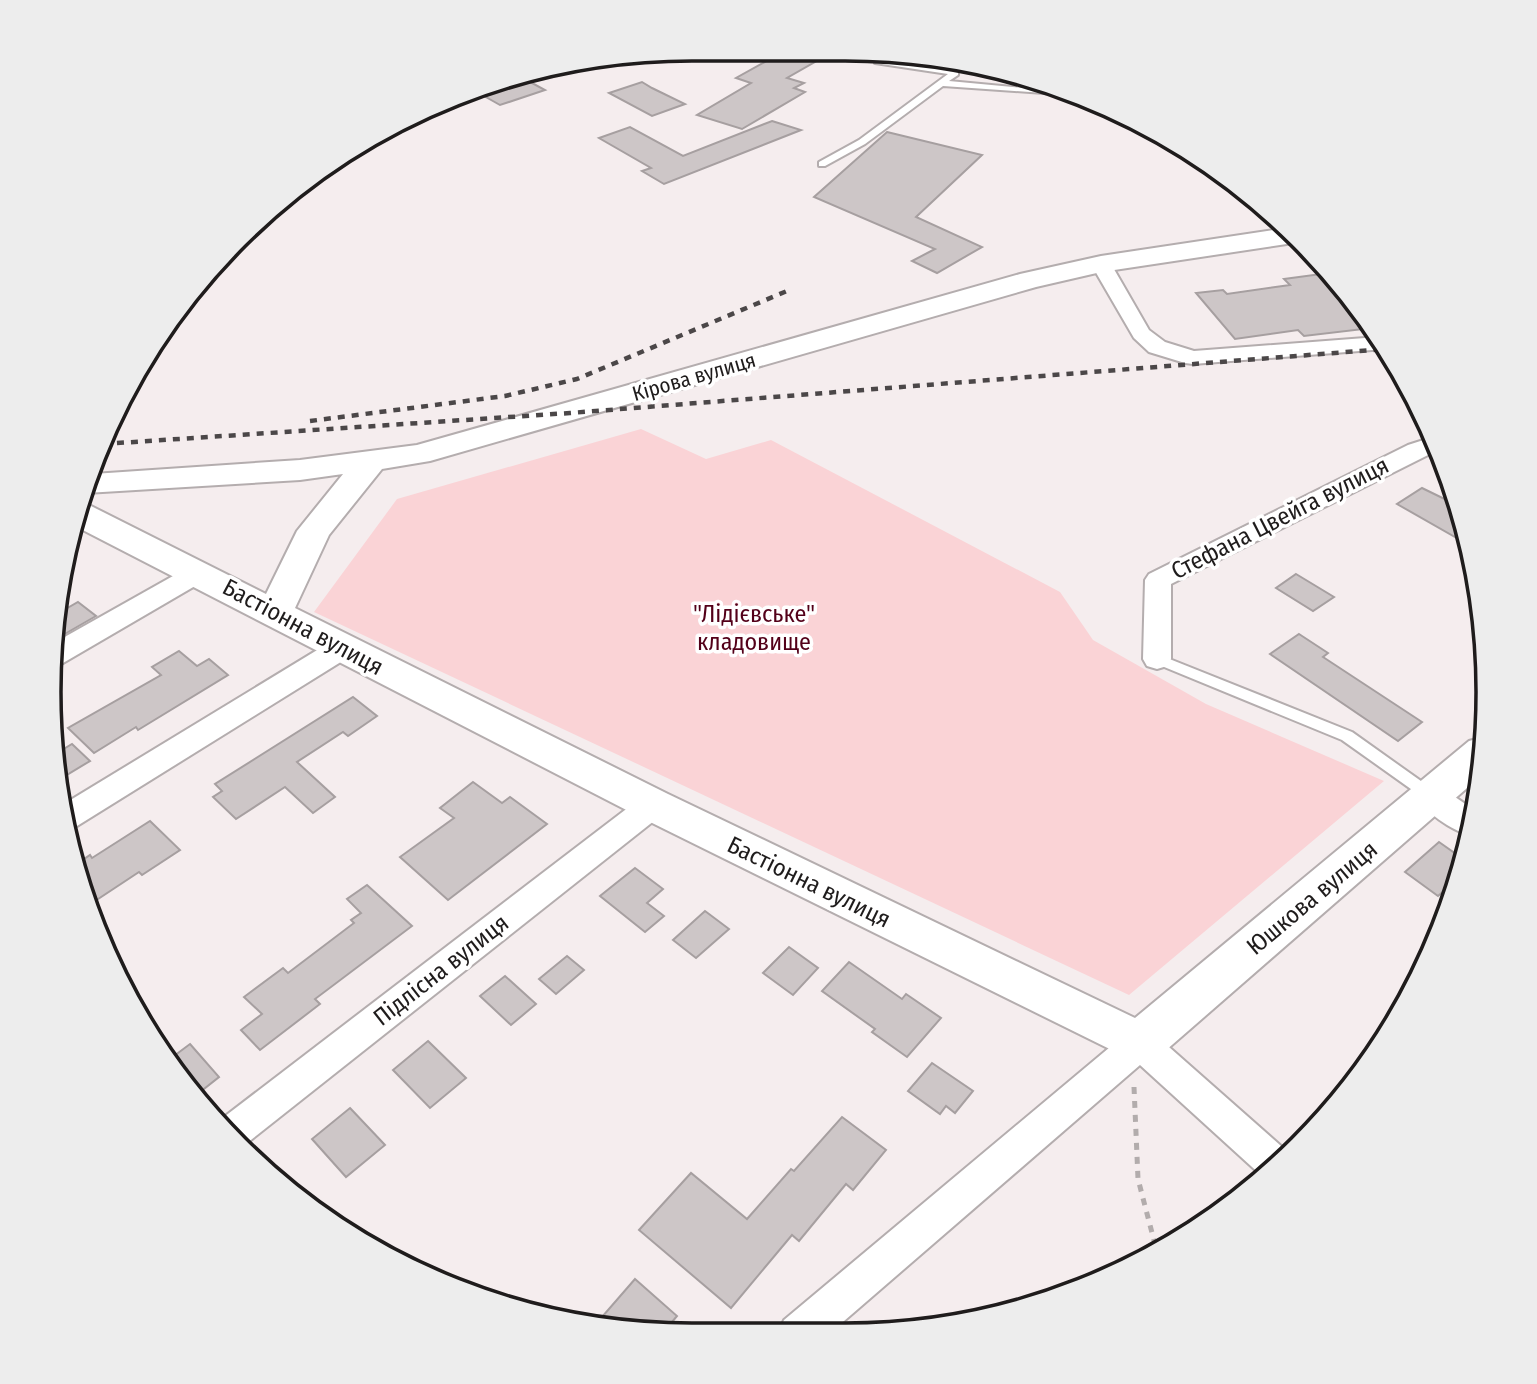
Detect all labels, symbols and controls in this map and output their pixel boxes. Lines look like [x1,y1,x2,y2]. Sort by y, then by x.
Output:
street label: Кірова вулиця [629,347,759,407]
street label: Стефана Цвейга вулиця [1167,451,1393,585]
street label: Бастіонна вулиця [218,573,388,681]
park label: "Лідієвське" кладовище [693,600,815,656]
street label: Бастіонна вулиця [723,830,895,934]
street label: Юшкова вулиця [1241,835,1383,961]
street label: Підлісна вулиця [368,909,514,1031]

